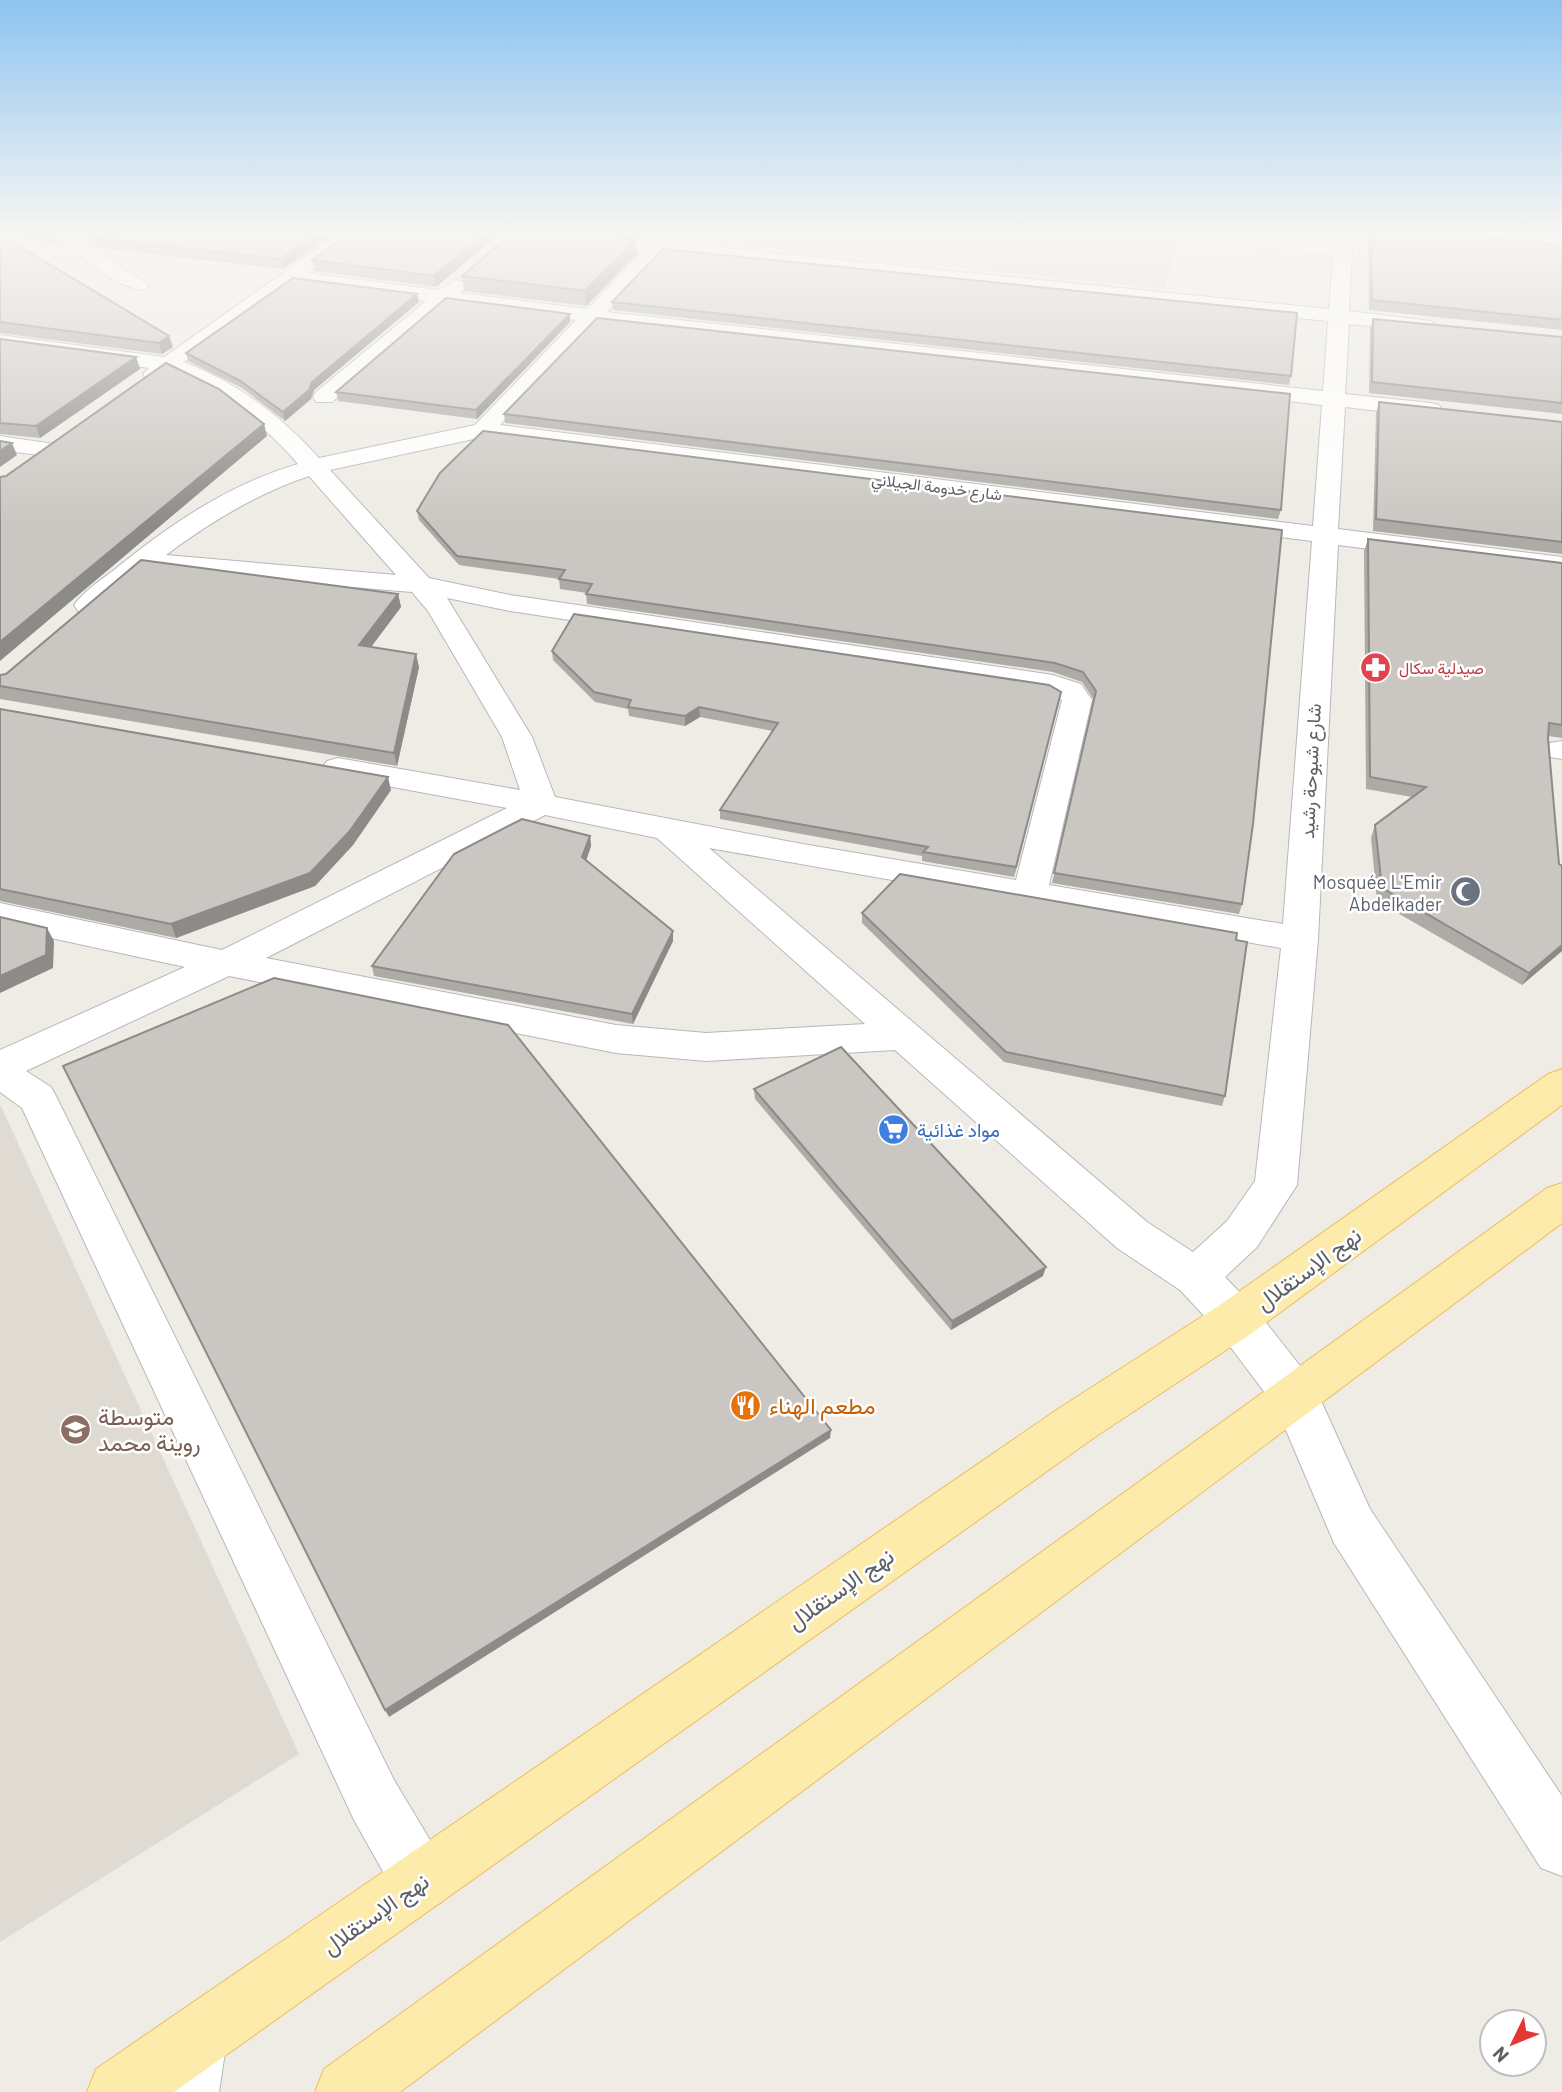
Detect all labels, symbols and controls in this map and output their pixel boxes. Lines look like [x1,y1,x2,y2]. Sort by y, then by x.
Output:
street label: شارع خدومة الجيلاني [870,469,1003,508]
pharmacy icon: صيدلية سكال [1359,650,1393,684]
place label: صيدلية سكال [1399,658,1484,678]
street label: شارع شبوحة رشيد [1295,703,1327,839]
place label: Mosquée L'Emir Abdelkader [1313,870,1442,915]
mosque icon: Mosquée L'Emir Abdelkader [1448,875,1482,909]
supermarket icon: مواد غذائية [877,1112,911,1146]
place label: مواد غذائية [917,1118,1000,1142]
street label: نهج الإستقلال [1250,1220,1368,1318]
restaurant icon: مطعم الهناء [729,1388,763,1422]
place label: مطعم الهناء [769,1391,876,1421]
place label: متوسطة روينة محمد [98,1402,201,1458]
school or university icon: متوسطة روينة محمد [58,1412,92,1446]
street label: نهج الإستقلال [781,1541,900,1637]
street label: نهج الإستقلال [316,1866,435,1962]
north arrow [1478,2008,1548,2078]
text: N [1487,2042,1513,2067]

